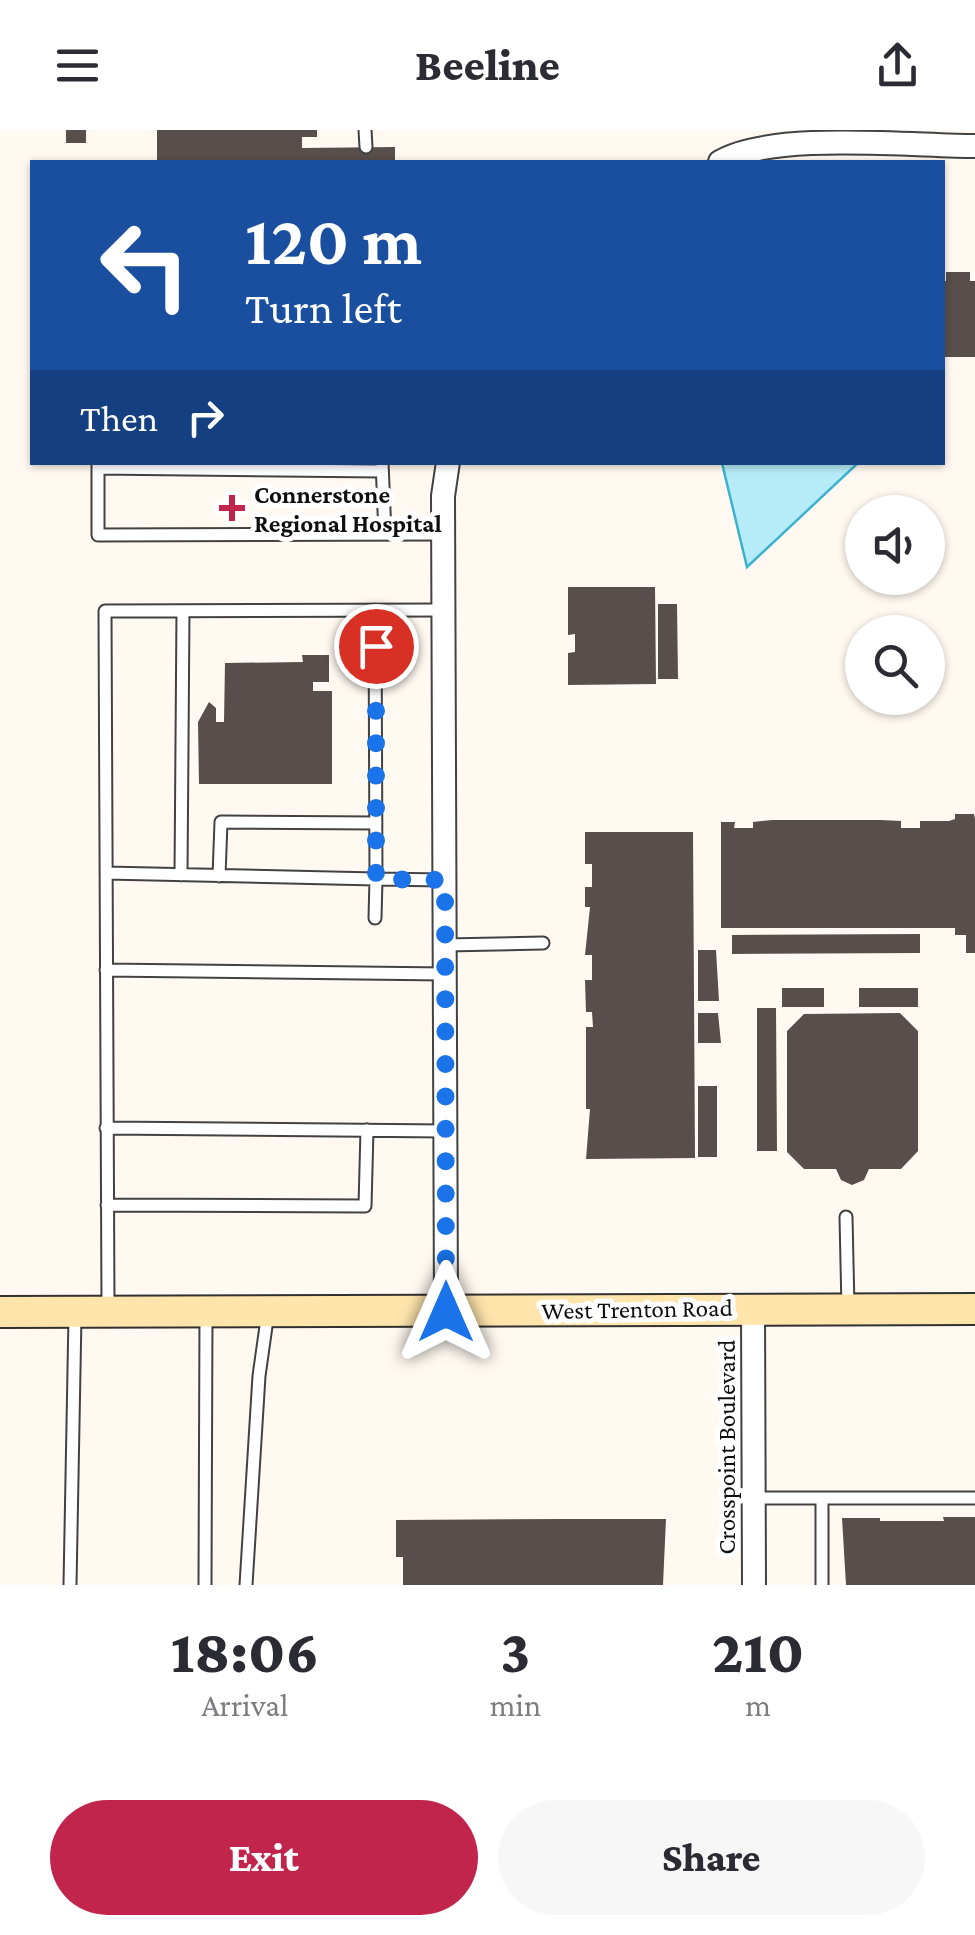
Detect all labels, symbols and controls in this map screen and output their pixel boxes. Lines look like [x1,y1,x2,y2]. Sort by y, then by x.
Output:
icon: menu [50,38,105,93]
icon: share [870,38,925,93]
text: Beeline [415,40,560,90]
icon: left [80,200,210,330]
text: 120 m [245,201,422,279]
text: Turn left [245,283,402,333]
icon: right [178,390,233,445]
text: Then [80,397,158,439]
place label: Connerstone Regional Hospital [254,481,442,537]
marker: Connerstone Regional Hospital [219,495,245,521]
map controls [845,495,945,715]
button: sound [845,495,945,595]
pin [334,604,419,689]
button: search [845,615,945,715]
icon: arrive [349,619,404,674]
position arrow [394,1260,498,1364]
street label: West Trenton Road [541,1294,733,1324]
street label: Crosspoint Boulevard [713,1340,741,1554]
text: 18:06 [171,1618,319,1685]
text: 3 [501,1618,530,1685]
text: 210 [712,1618,804,1685]
text: Arrival [201,1687,288,1723]
text: min [490,1687,541,1723]
text: m [745,1687,771,1723]
button: Exit [50,1800,478,1915]
button: Share [498,1800,925,1915]

